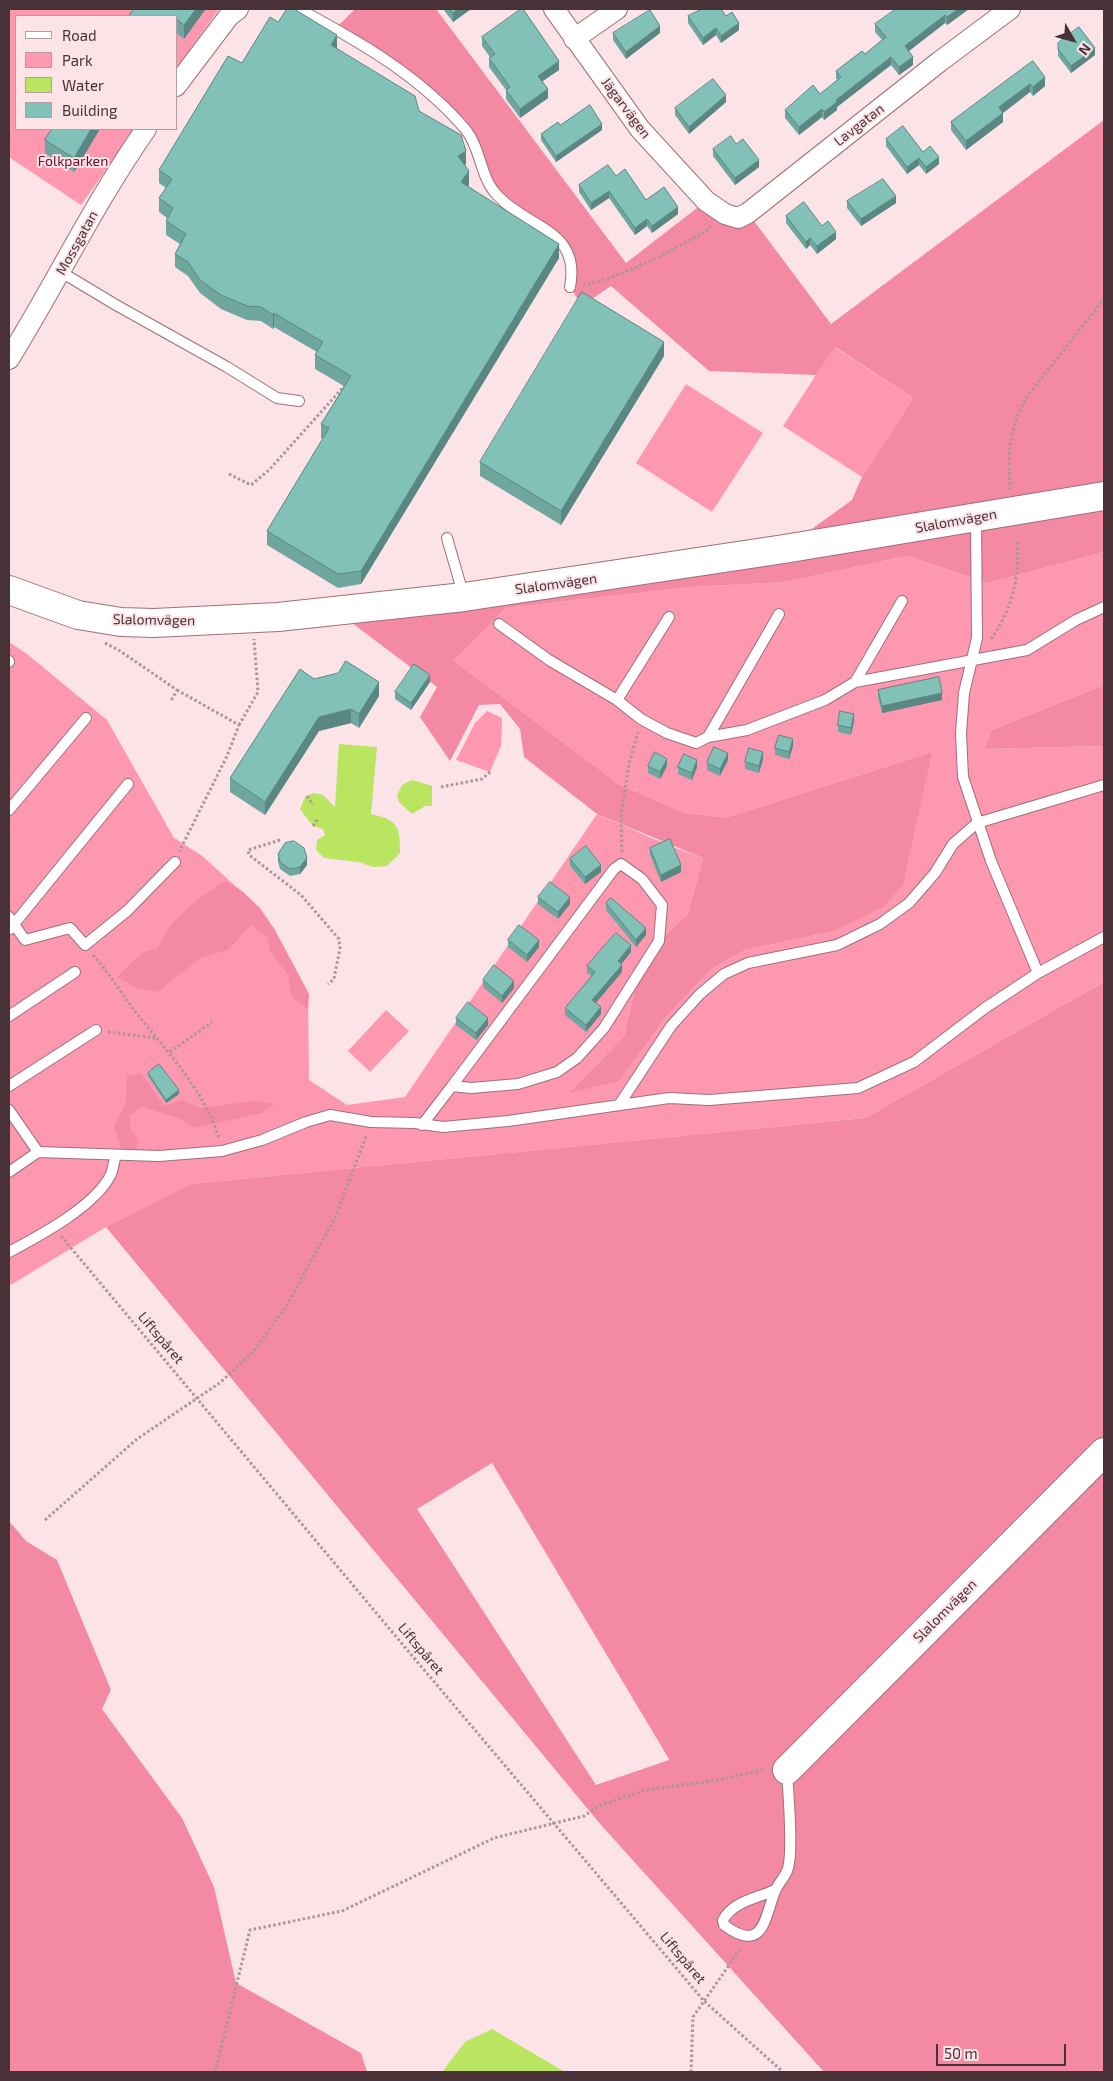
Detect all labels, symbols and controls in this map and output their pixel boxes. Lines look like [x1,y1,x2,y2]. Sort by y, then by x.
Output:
legend [15,15,178,130]
north arrow [1048,15,1098,65]
text: Road [62,26,97,44]
text: N [1075,40,1095,59]
text: Park [62,51,93,69]
street label: Jägarvägen [598,74,654,142]
text: Water [62,76,104,94]
street label: Lavgatan [831,100,887,150]
text: Building [62,101,117,119]
park label: Folkparken [38,153,108,169]
street label: Mossgatan [52,208,102,278]
street label: Slalomvägen [914,506,998,536]
street label: Slalomvägen [514,570,598,598]
street label: Slalomvägen [113,611,195,629]
street label: Liftspåret [134,1309,188,1367]
street label: Slalomvägen [910,1576,980,1646]
street label: Liftspåret [394,1620,448,1678]
street label: Liftspåret [656,1929,710,1987]
scale bar [938,2034,1068,2066]
text: 50 m [944,2044,978,2062]

